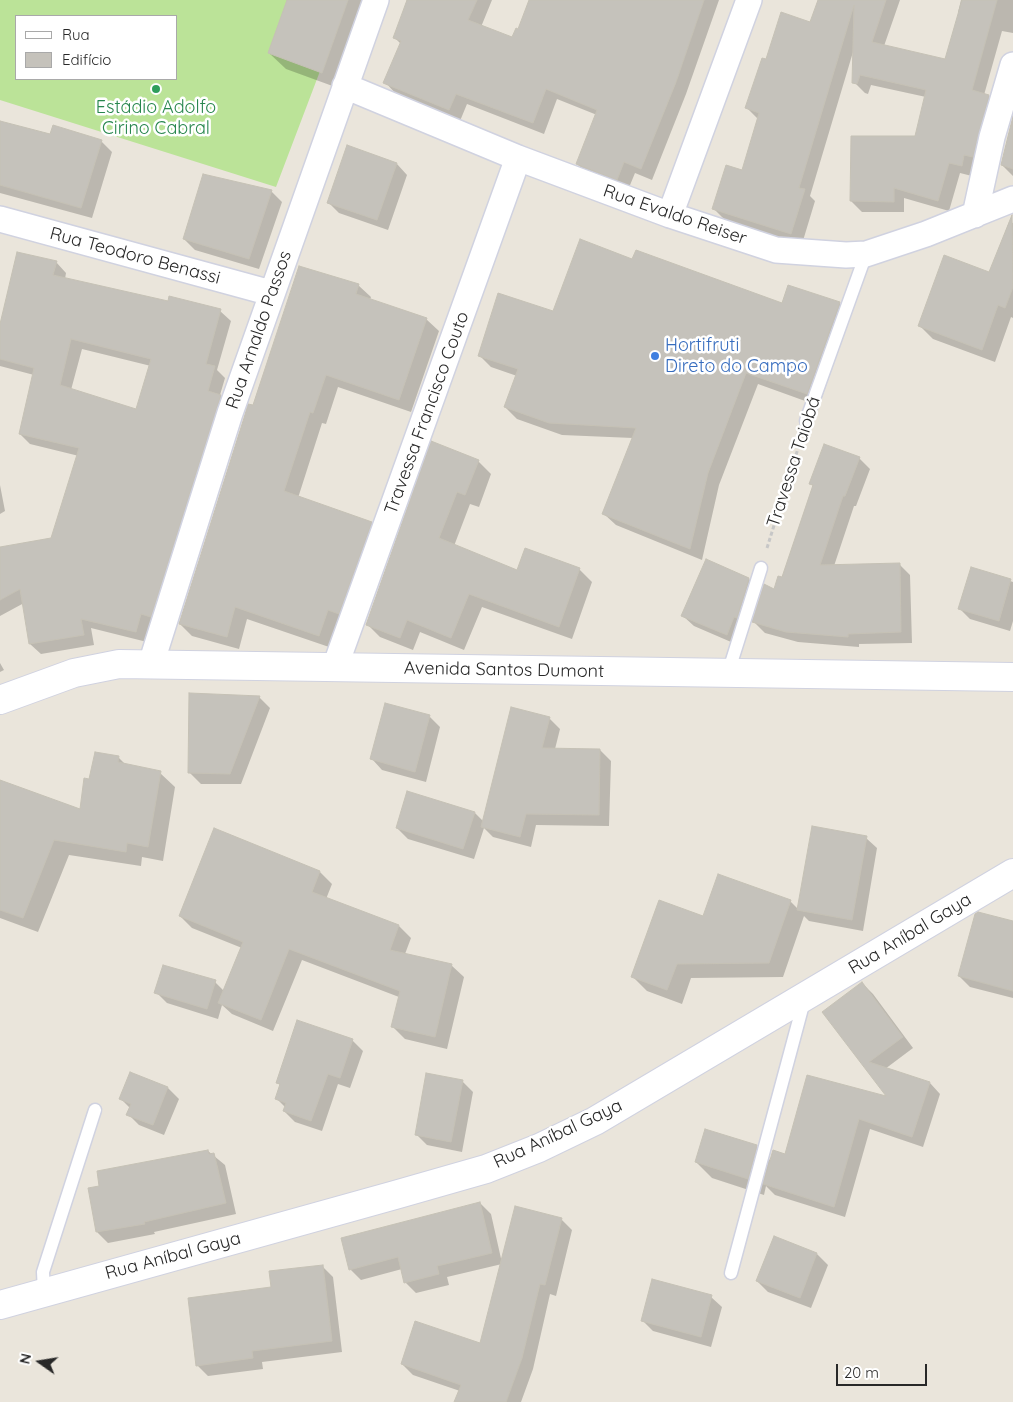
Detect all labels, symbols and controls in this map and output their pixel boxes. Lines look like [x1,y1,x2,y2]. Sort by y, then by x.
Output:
legend [15,15,178,80]
text: Rua [62,25,90,44]
text: Edifício [62,50,111,69]
marker: Estádio Adolfo Cirino Cabral [150,83,162,95]
place label: Estádio Adolfo Cirino Cabral [96,97,216,140]
street label: Rua Evaldo Reiser [600,180,750,250]
street label: Rua Teodoro Benassi [47,223,223,289]
street label: Rua Arnaldo Passos [222,248,296,412]
street label: Travessa Francisco Couto [380,309,474,517]
place label: Hortifruti Direto do Campo [665,335,808,378]
marker: Hortifruti Direto do Campo [649,350,661,362]
street label: Travessa Taiobá [763,394,825,530]
street label: Avenida Santos Dumont [404,657,604,683]
street label: Rua Aníbal Gaya [845,889,975,979]
street label: Rua Aníbal Gaya [490,1095,626,1173]
street label: Rua Aníbal Gaya [103,1228,243,1284]
north arrow [15,1337,65,1387]
text: N [15,1352,35,1366]
scale bar [838,1354,929,1386]
text: 20 m [844,1363,879,1382]

